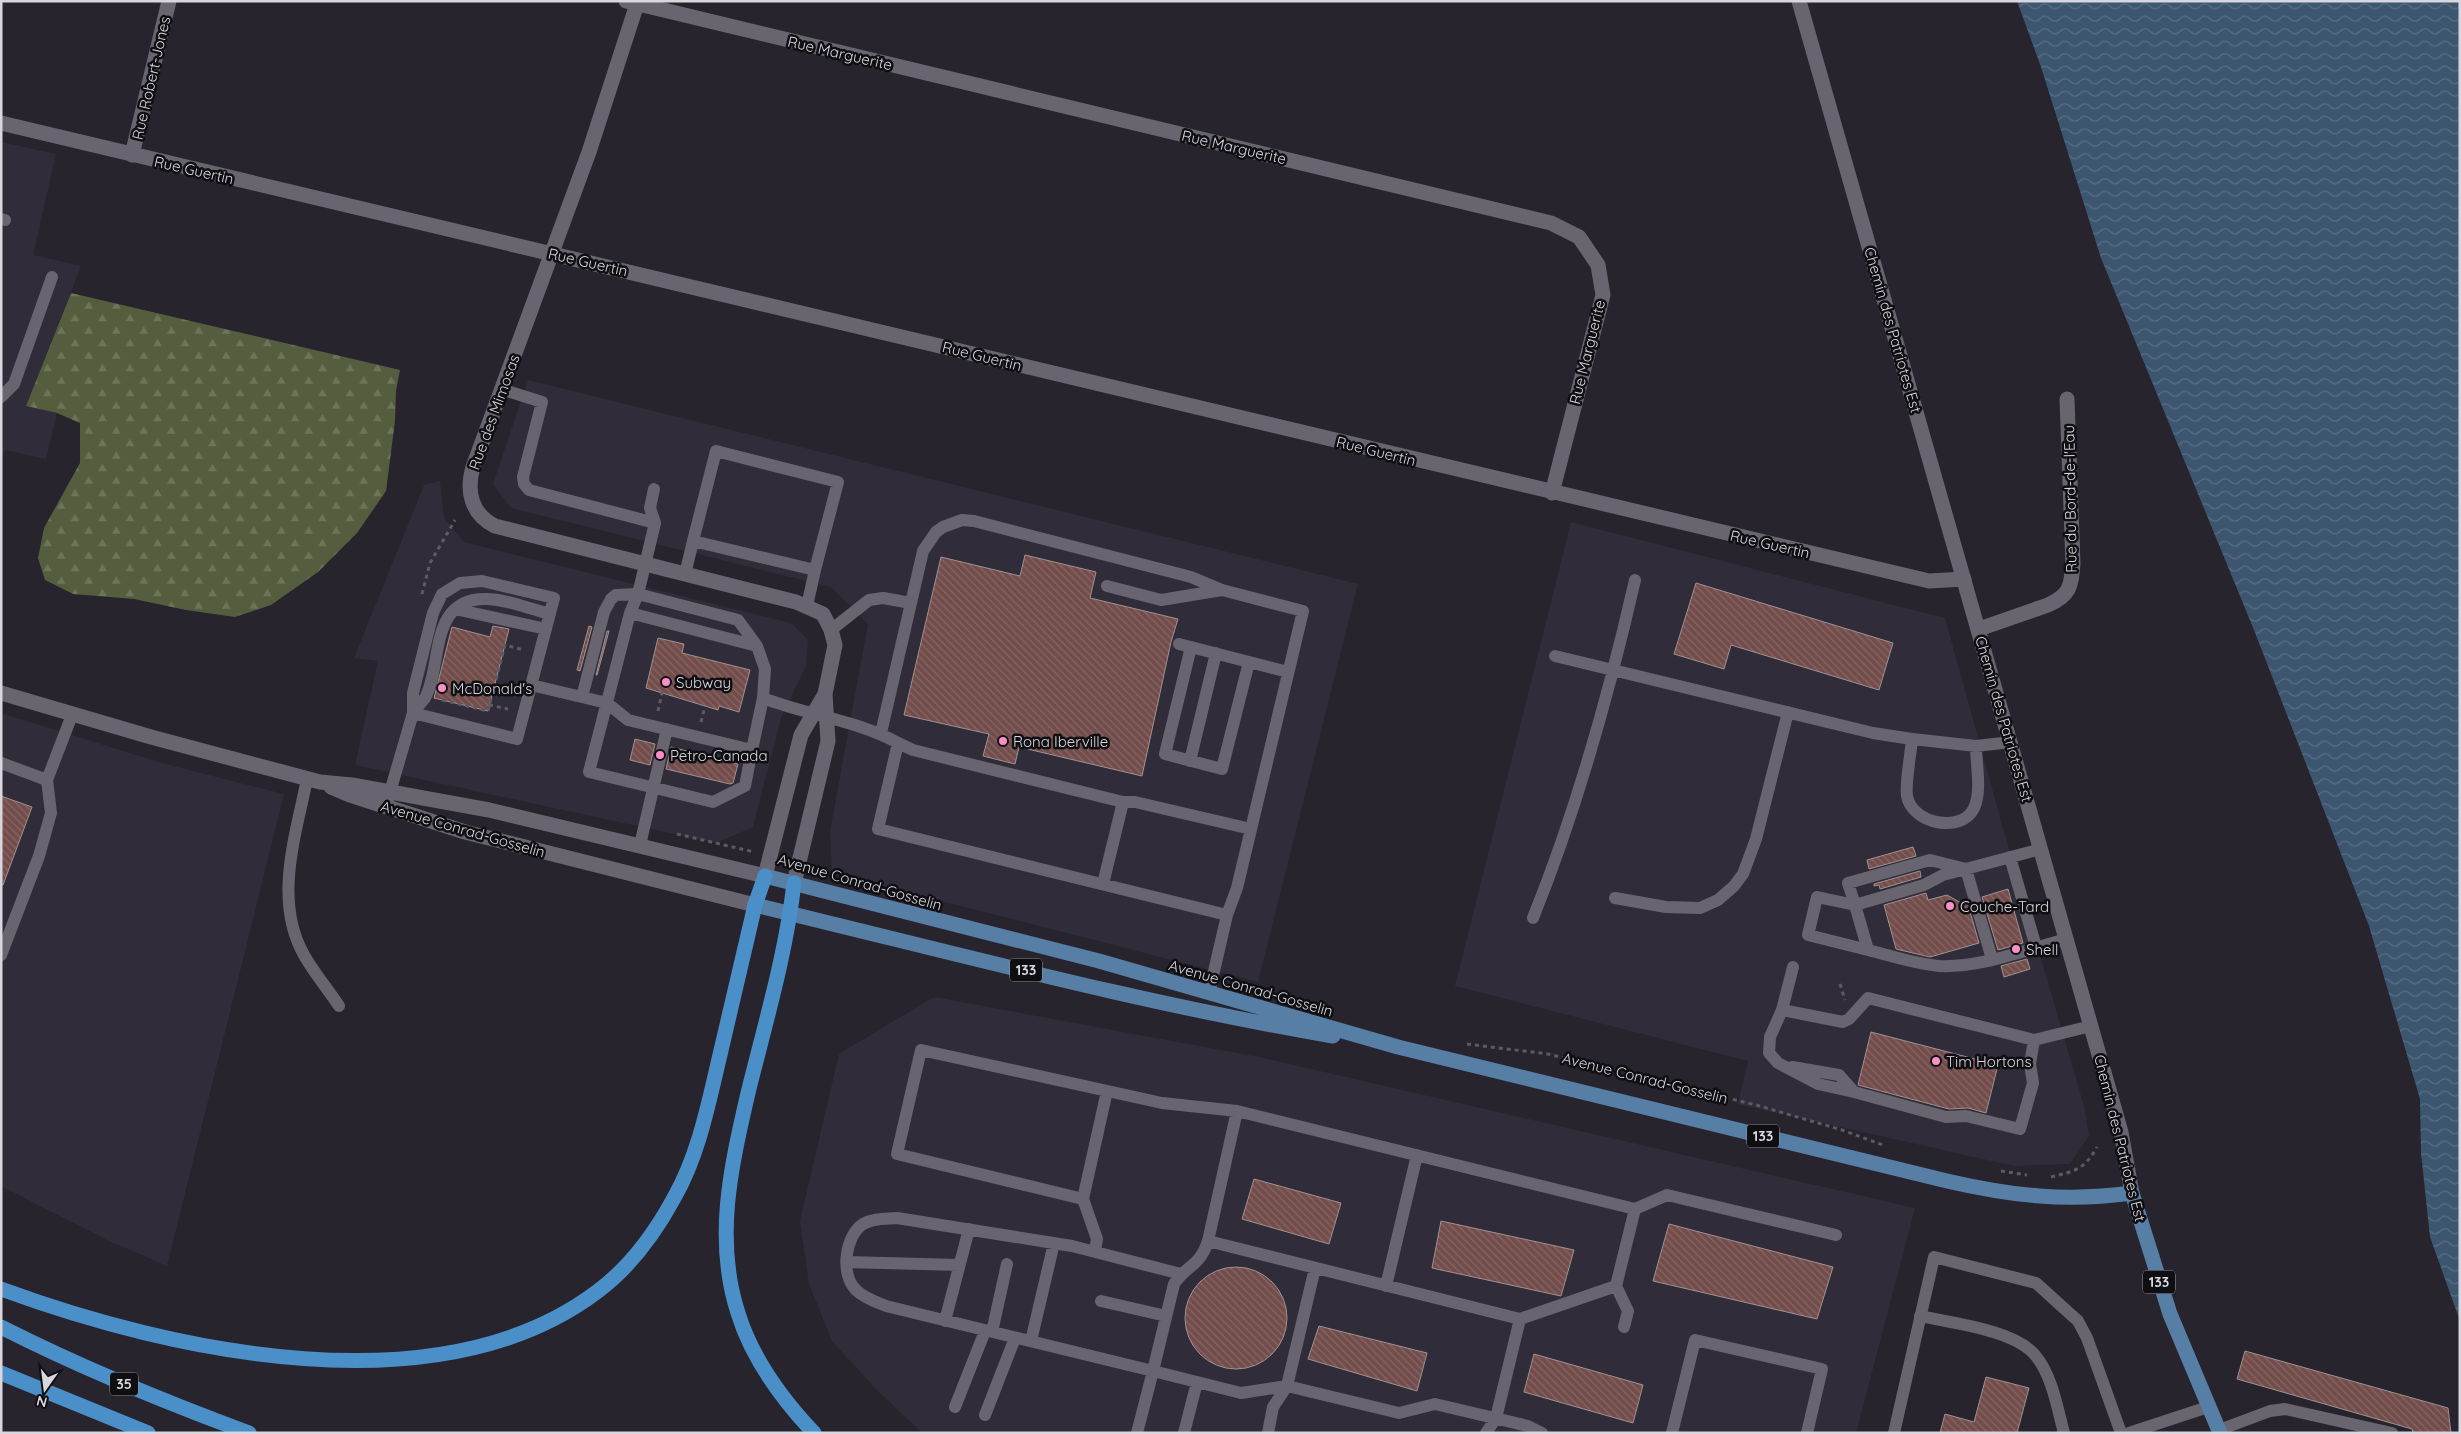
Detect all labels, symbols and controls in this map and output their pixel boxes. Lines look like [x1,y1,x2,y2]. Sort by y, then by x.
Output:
street label: Rue Robert-Jones [128,14,174,142]
street label: Rue Marguerite [786,32,894,74]
street label: Rue Marguerite [1180,126,1288,168]
street label: Rue Guertin [152,152,236,188]
street label: Rue Guertin [546,244,630,280]
street label: Chemin des Patriotes Est [1860,245,1926,415]
street label: Rue Marguerite [1565,298,1609,406]
street label: Rue Guertin [940,337,1024,375]
street label: Rue des Mimosas [464,352,524,472]
street label: Rue du Bord-de-l'Eau [2059,425,2081,573]
street label: Rue Guertin [1334,432,1418,470]
street label: Rue Guertin [1728,526,1812,562]
street label: Chemin des Patriotes Est [1971,634,2037,804]
place label: Subway [676,673,731,692]
marker: Subway [660,676,672,688]
place label: McDonald's [452,679,532,698]
marker: McDonald's [436,682,448,694]
place label: Rona Iberville [1013,732,1108,751]
marker: Rona Iberville [997,735,1009,747]
place label: Petro-Canada [670,746,768,765]
marker: Petro-Canada [654,749,666,761]
street label: Avenue Conrad-Gosselin [379,796,547,862]
street label: Avenue Conrad-Gosselin [776,849,944,915]
place label: Couche-Tard [1960,897,2049,916]
marker: Couche-Tard [1944,900,1956,912]
place label: Shell [2026,940,2058,959]
marker: Shell [2010,943,2022,955]
street label: Avenue Conrad-Gosselin [1167,955,1335,1021]
road number: 133 [1010,958,1042,982]
street label: Avenue Conrad-Gosselin [1560,1048,1730,1108]
place label: Tim Hortons [1946,1052,2031,1071]
street label: Chemin des Patriotes Est [2090,1053,2150,1223]
marker: Tim Hortons [1930,1055,1942,1067]
road number: 133 [1747,1124,1779,1148]
road number: 133 [2143,1270,2175,1294]
north arrow [20,1364,70,1414]
road number: 35 [110,1372,138,1396]
text: N [35,1392,49,1412]

